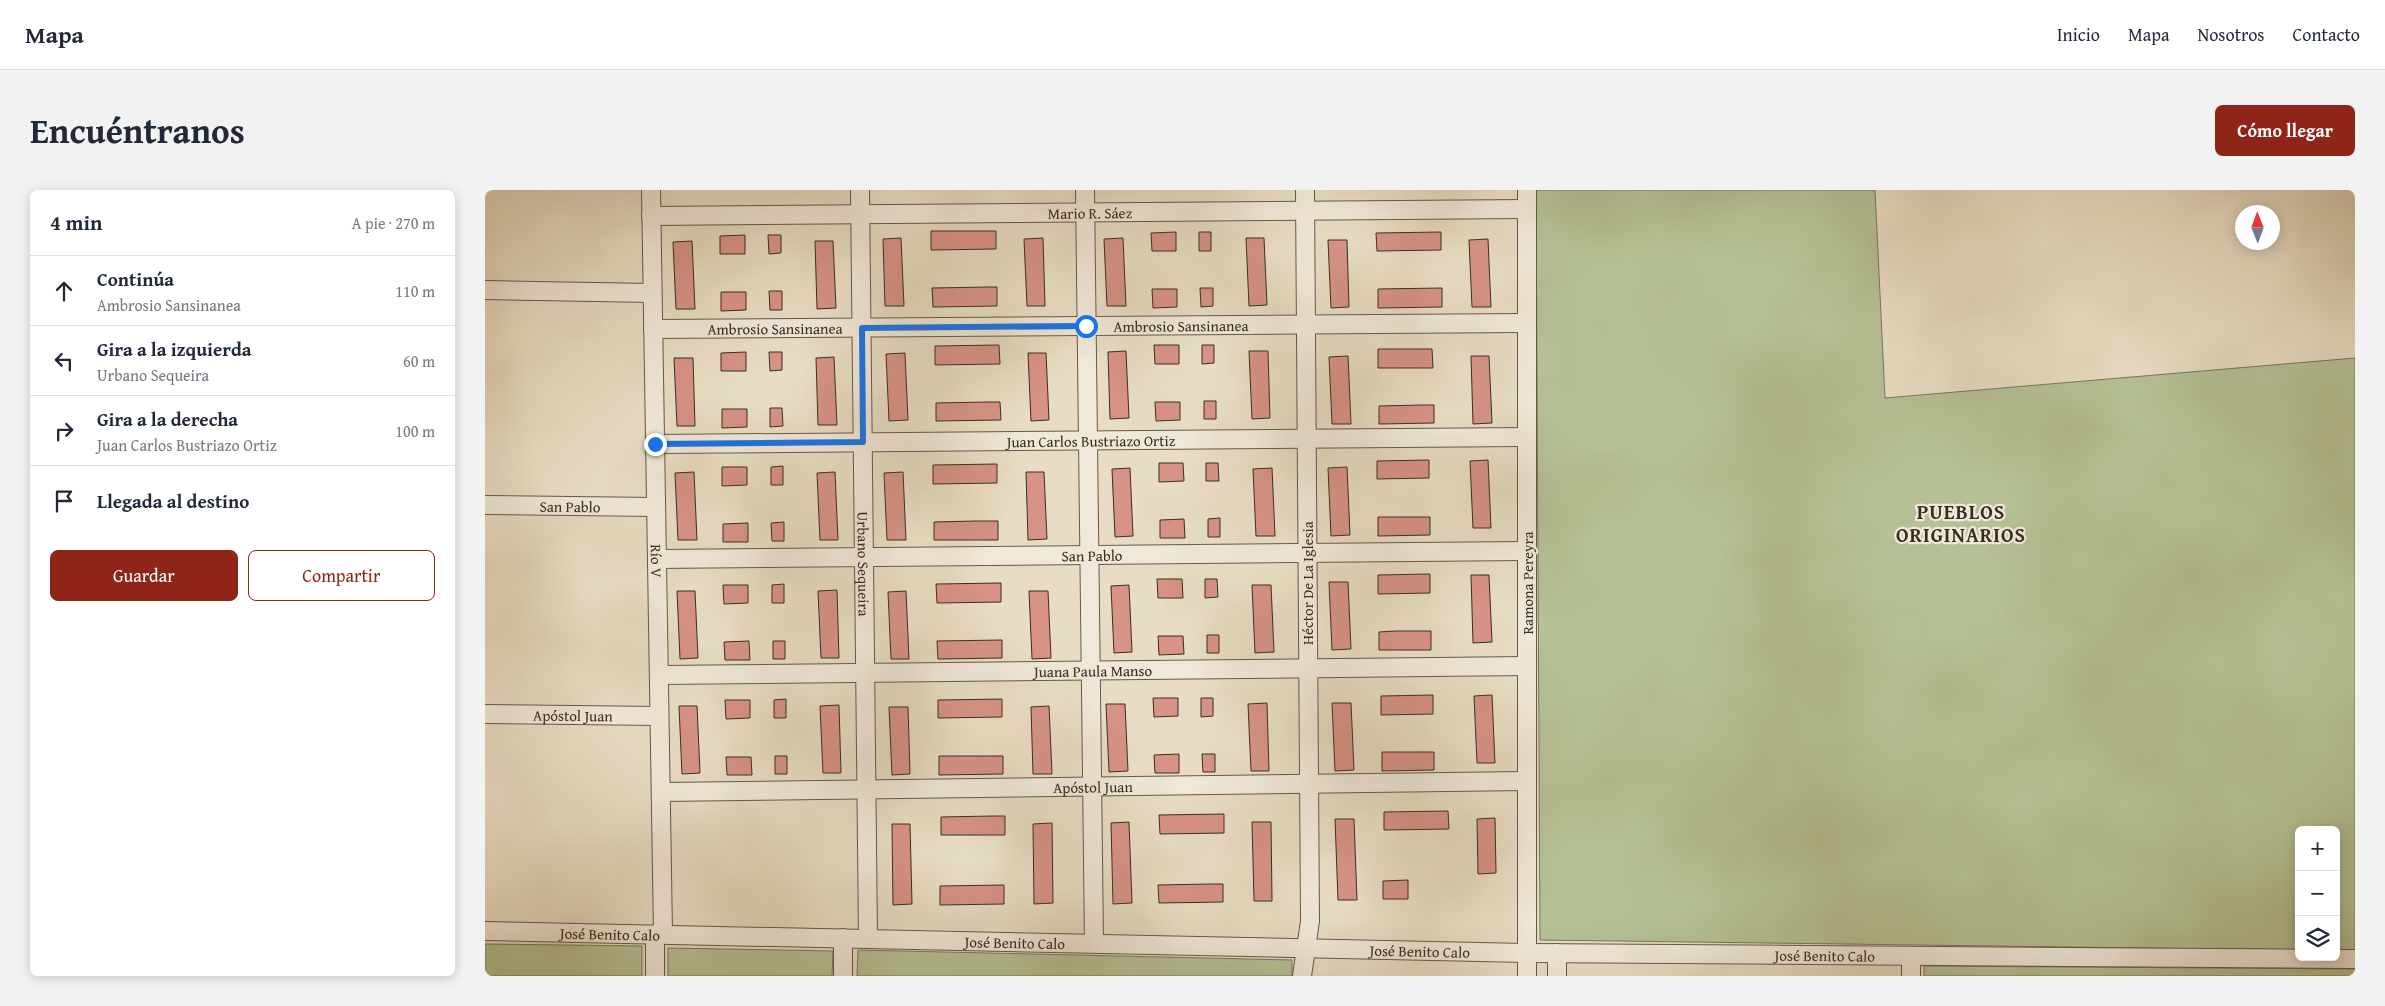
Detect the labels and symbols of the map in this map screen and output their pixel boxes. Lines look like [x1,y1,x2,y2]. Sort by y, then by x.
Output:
street label: Mario R. Sáez [1048,202,1133,223]
north arrow [2235,205,2280,250]
street label: Ambrosio Sansinanea [1113,314,1249,336]
route start [1075,315,1098,338]
street label: Ambrosio Sansinanea [707,317,843,339]
street label: Juan Carlos Bustriazo Ortiz [1005,429,1176,452]
route end [644,433,667,456]
street label: San Pablo [539,495,601,517]
district label: PUEBLOS ORIGINARIOS [1896,497,2026,549]
street label: Urbano Sequeira [853,511,875,617]
street label: Héctor De La Iglesia [1297,521,1318,645]
street label: Ramona Pereyra [1517,531,1538,635]
street label: Río V [646,544,668,578]
street label: San Pablo [1061,544,1123,566]
street label: Juana Paula Manso [1032,659,1153,682]
street label: Apóstol Juan [533,704,614,726]
street label: Apóstol Juan [1053,776,1134,798]
street label: José Benito Calo [558,922,661,945]
street label: José Benito Calo [963,931,1066,954]
street label: José Benito Calo [1367,939,1471,962]
street label: José Benito Calo [1773,944,1875,966]

